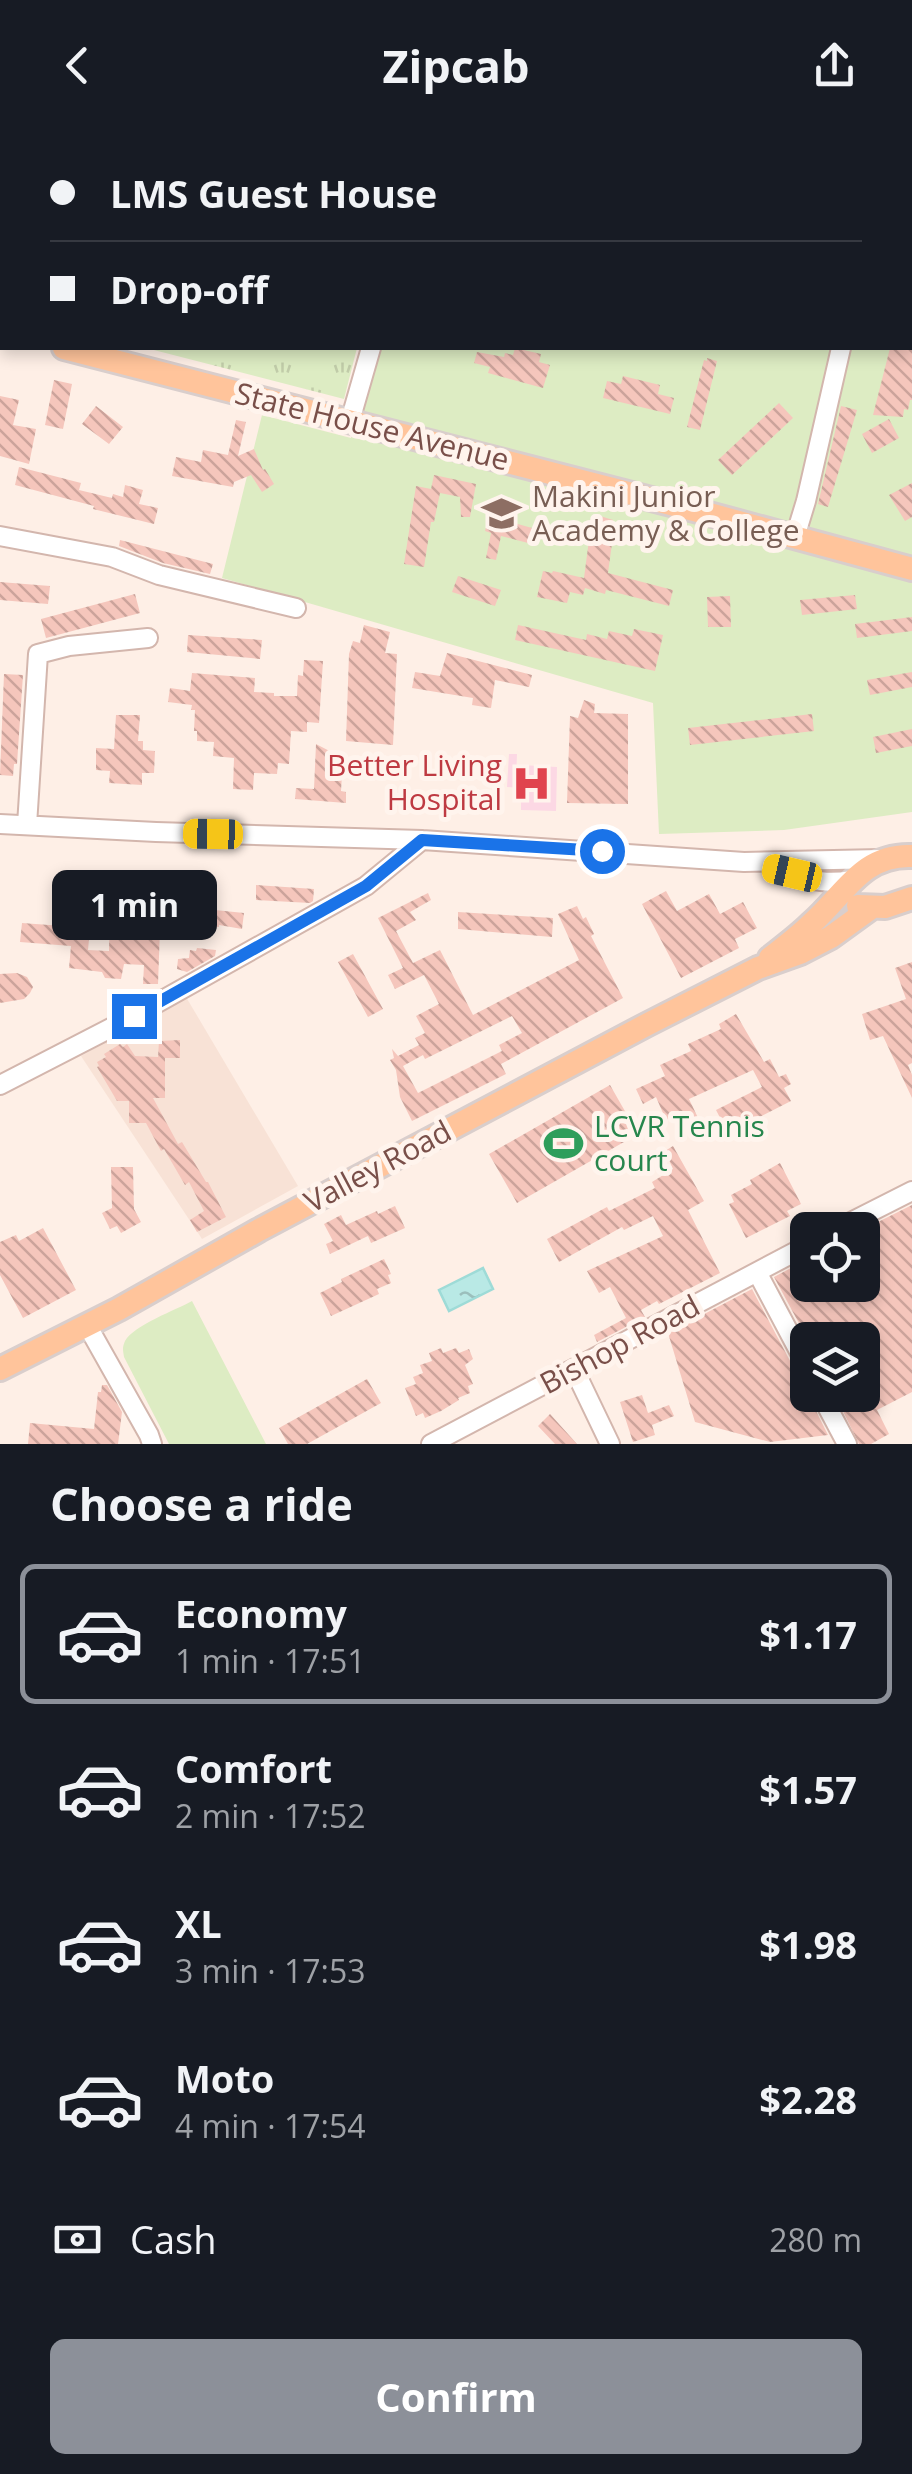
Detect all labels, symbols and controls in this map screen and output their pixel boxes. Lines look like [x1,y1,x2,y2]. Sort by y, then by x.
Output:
text: Zipcab [382,35,530,96]
icon: back [50,38,105,93]
icon: share [807,38,862,93]
text: LMS Guest House [110,167,437,219]
text: Drop-off [110,263,268,315]
street label: State House Avenue [231,372,514,479]
place label: Makini Junior Academy & College [532,475,800,550]
school or university icon: Makini Junior Academy & College [481,493,523,535]
place label: Better Living Hospital [327,744,502,819]
hospital icon: Better Living Hospital [511,762,553,804]
car [183,818,243,850]
route start [580,829,625,874]
car [759,852,825,894]
callout: 1 min [52,871,216,941]
text: 1 min [90,883,179,926]
route end [112,994,157,1039]
place label: LCVR Tennis court [594,1105,765,1180]
street label: Valley Road [297,1110,458,1222]
sports icon: LCVR Tennis court [543,1123,585,1165]
map controls [790,1212,880,1412]
button: locate [790,1212,880,1302]
street label: Bishop Road [532,1284,706,1403]
button: layers [790,1322,880,1412]
text: Choose a ride [50,1473,353,1534]
text: Economy [175,1587,347,1639]
icon: car [55,1589,145,1679]
text: $1.17 [759,1608,857,1660]
text: 1 min · 17:51 [175,1639,366,1682]
text: Comfort [175,1742,332,1794]
icon: car [55,1744,145,1834]
text: $1.57 [759,1763,857,1815]
text: 2 min · 17:52 [175,1794,366,1837]
text: XL [175,1897,222,1949]
icon: car [55,1899,145,1989]
text: $1.98 [759,1918,857,1970]
text: 3 min · 17:53 [175,1949,366,1992]
text: Moto [175,2052,274,2104]
icon: car [55,2054,145,2144]
text: $2.28 [759,2073,857,2125]
text: 4 min · 17:54 [175,2104,366,2147]
icon: cash [50,2212,105,2267]
text: Cash [130,2213,216,2265]
text: 280 m [769,2218,862,2261]
button: Confirm [50,2339,862,2454]

